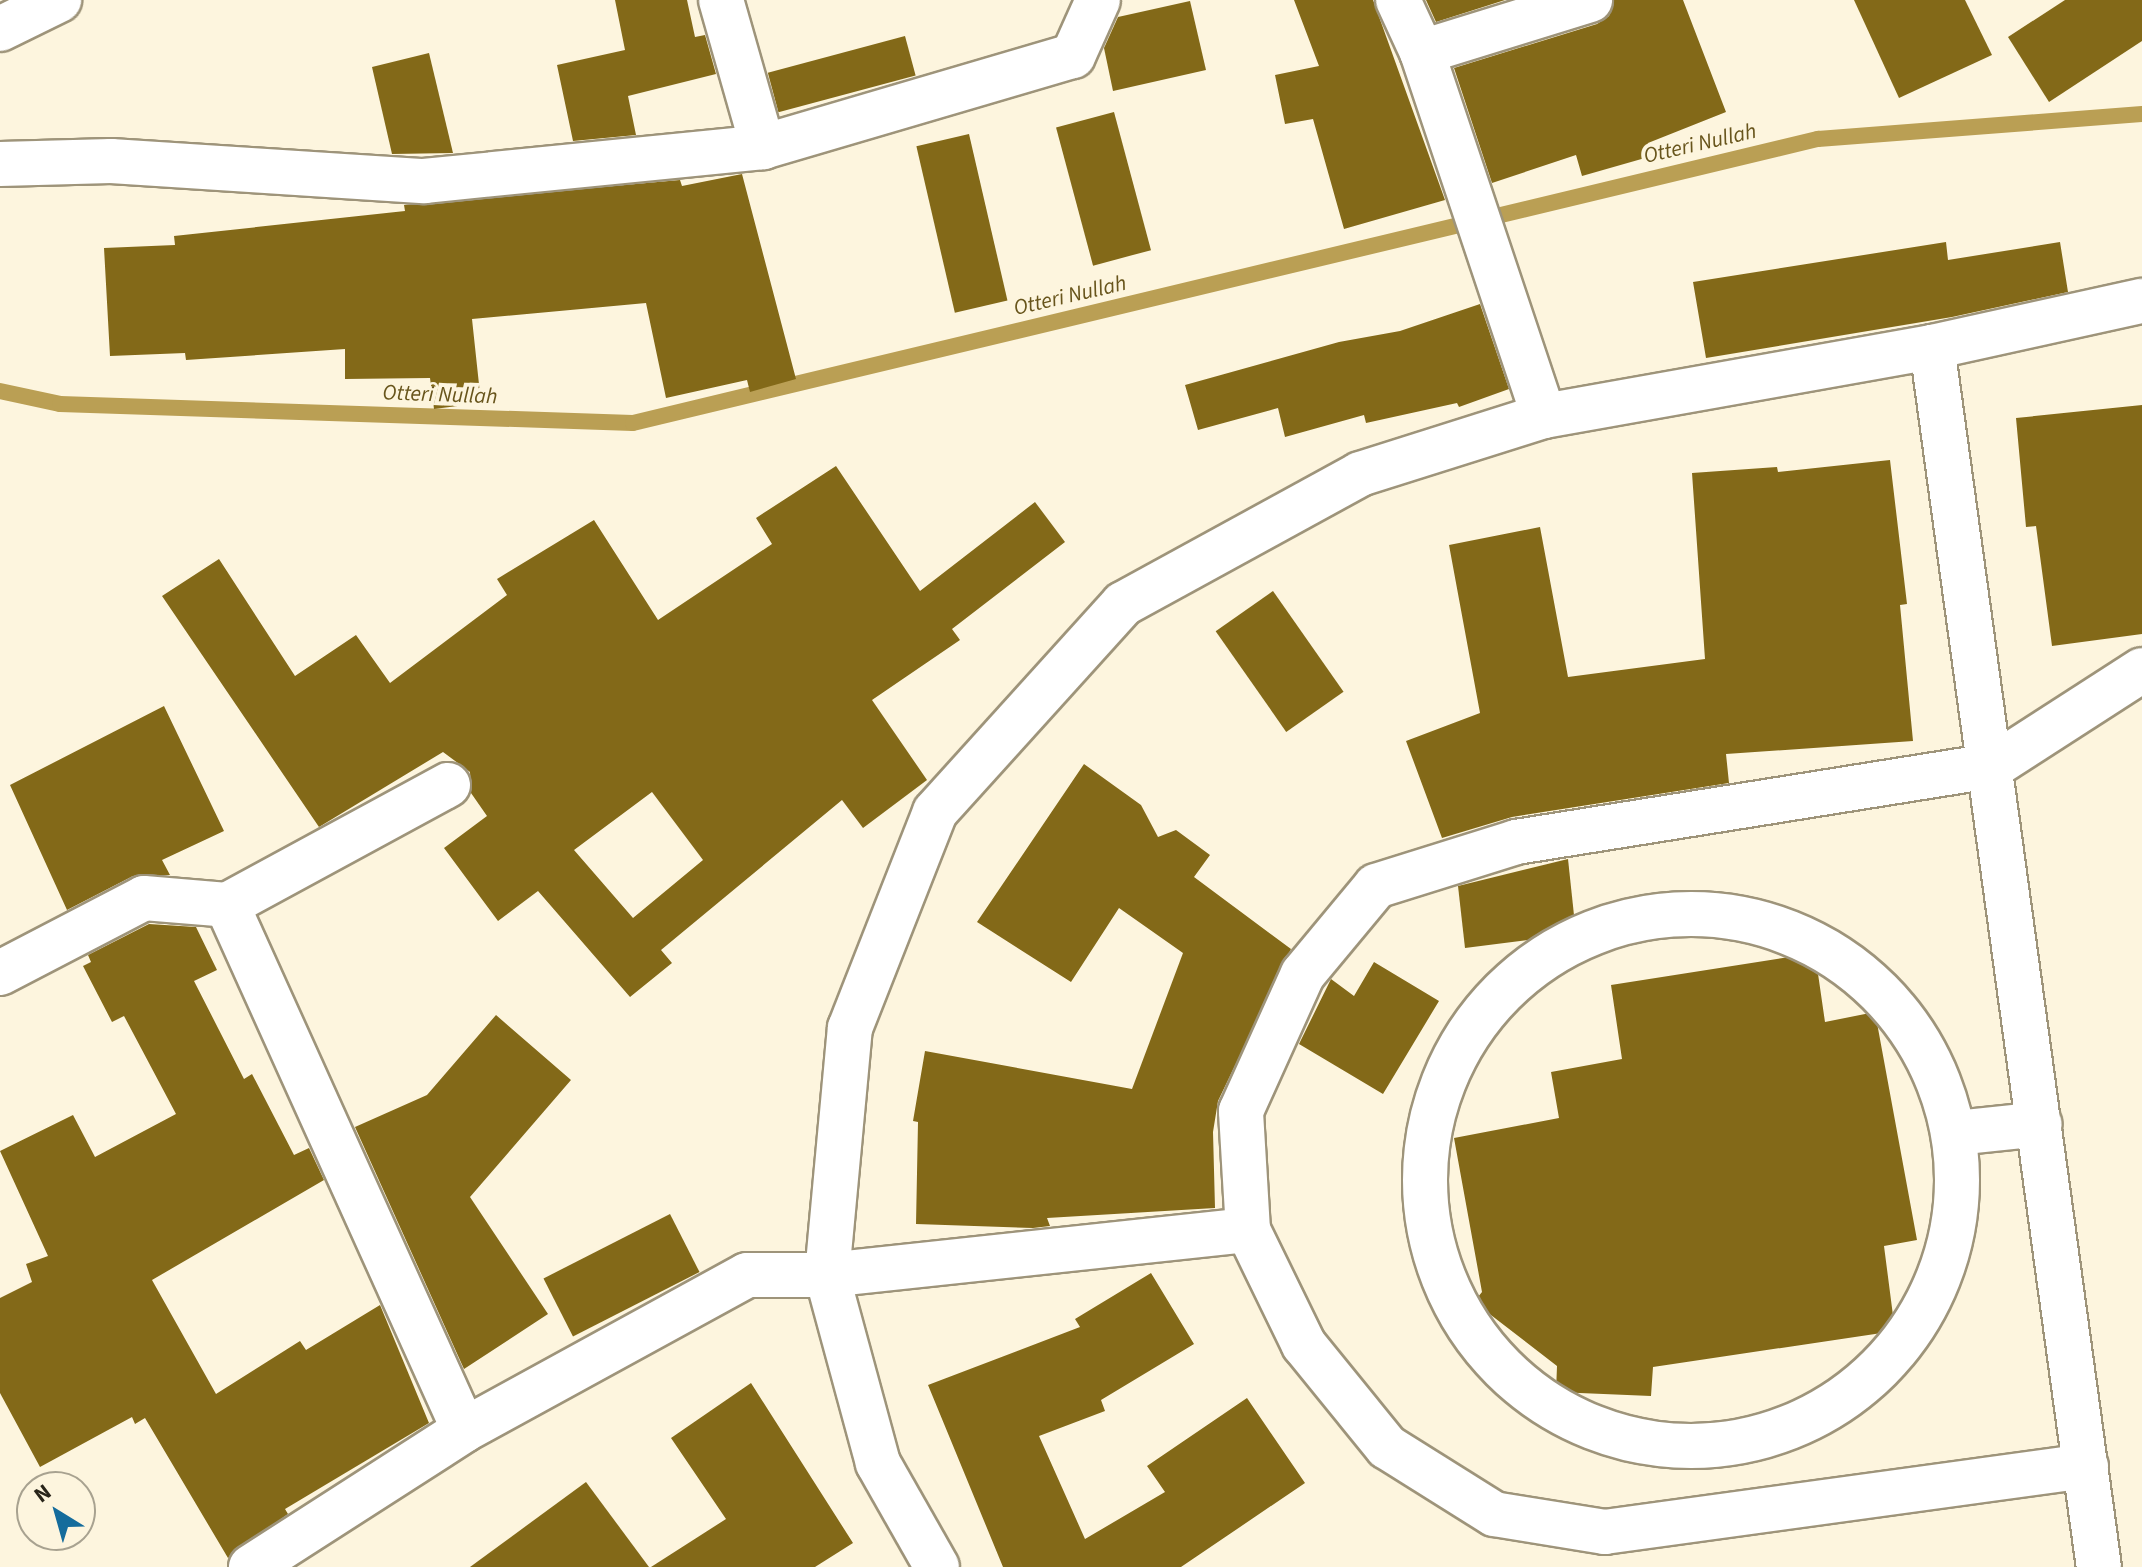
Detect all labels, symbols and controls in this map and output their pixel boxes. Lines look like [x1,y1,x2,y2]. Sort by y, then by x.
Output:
water label: Otteri Nullah [1641,118,1759,170]
water label: Otteri Nullah [1011,270,1129,322]
water label: Otteri Nullah [382,380,498,410]
north arrow [16,1471,96,1551]
text: N [27,1476,58,1511]

